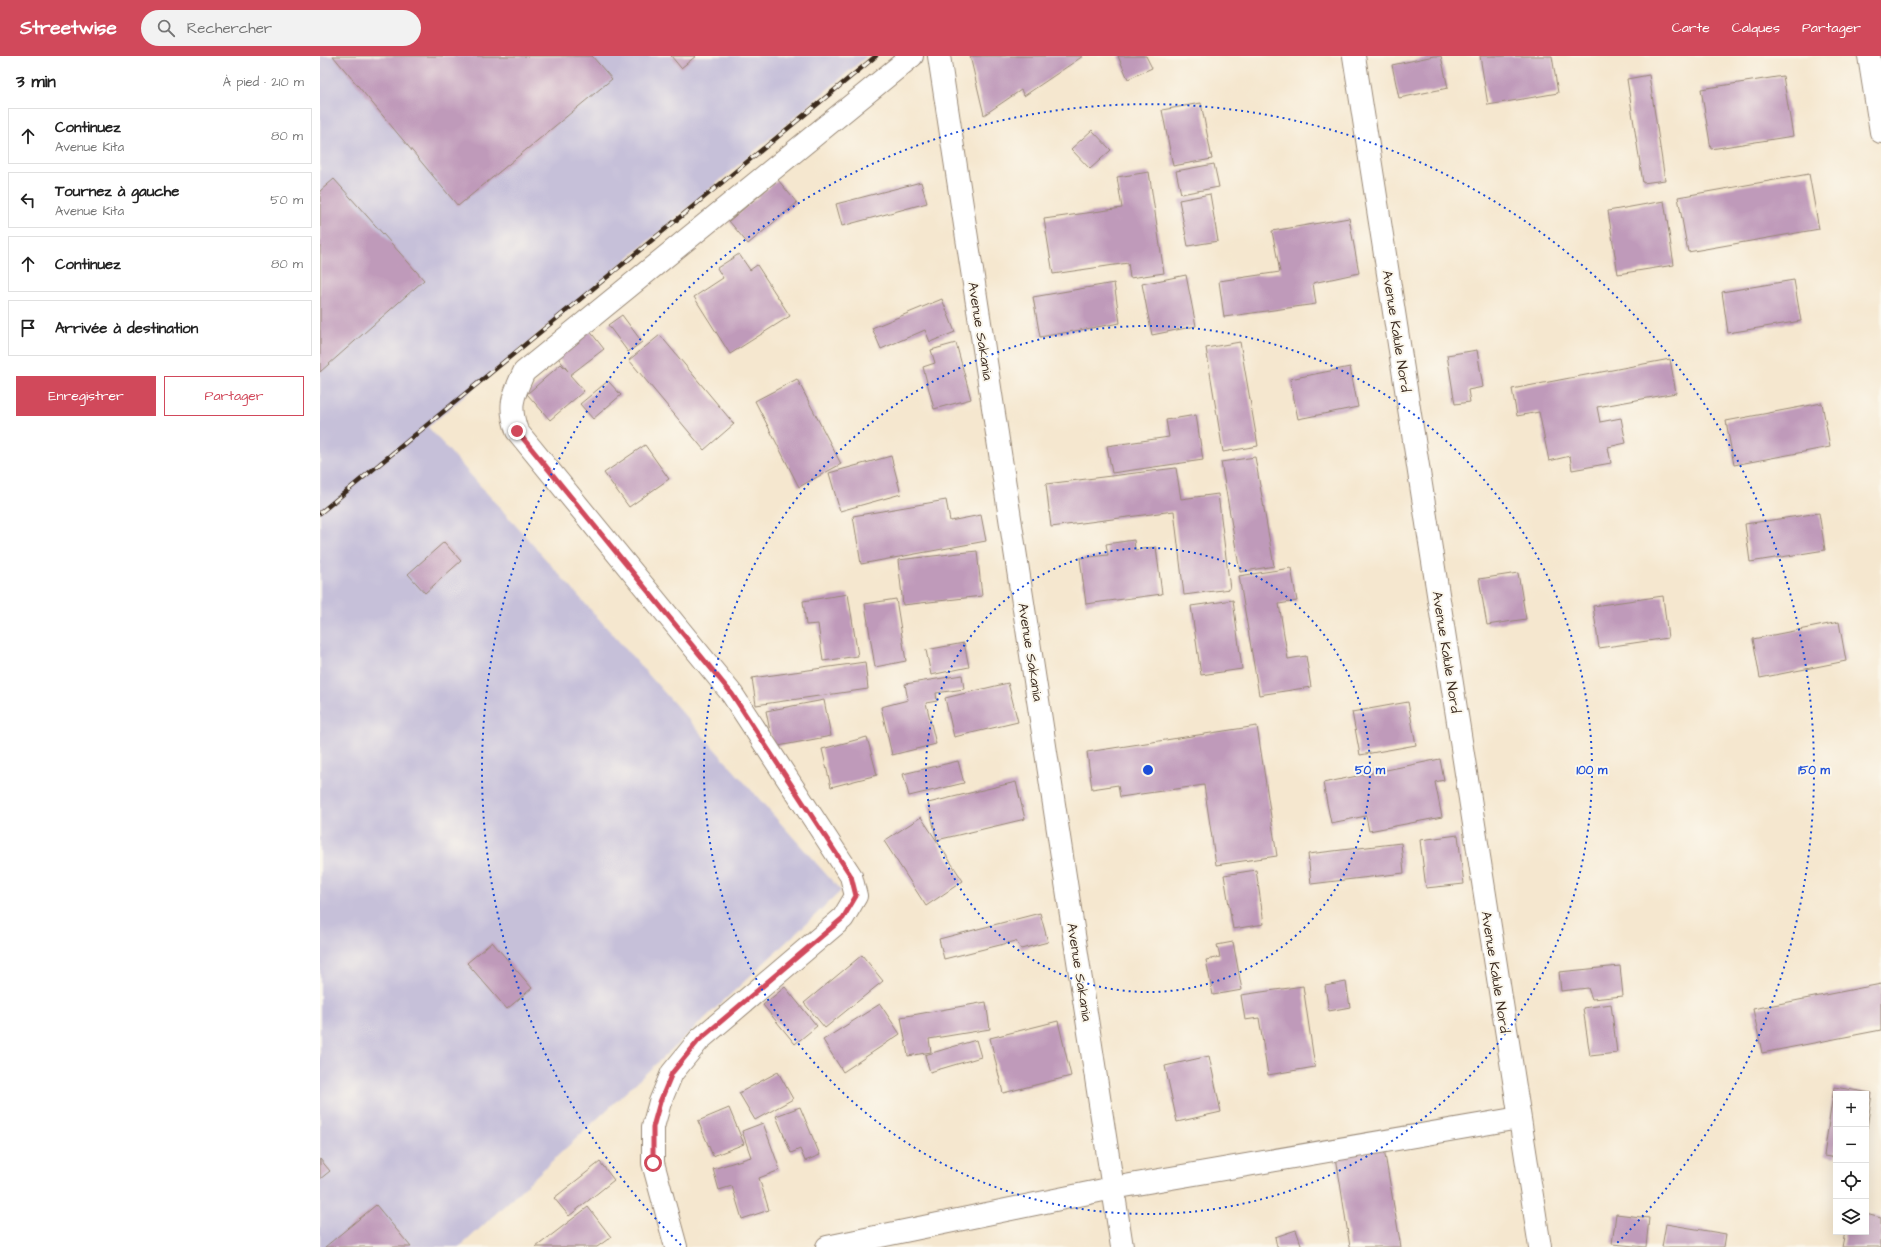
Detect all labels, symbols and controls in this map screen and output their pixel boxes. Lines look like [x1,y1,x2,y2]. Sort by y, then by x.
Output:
search box [141,10,421,46]
text: Streetwise [20,15,117,42]
icon: search [155,17,177,39]
text: Rechercher [187,18,272,39]
text: Carte [1672,18,1710,38]
text: Calques [1732,18,1780,38]
text: Partager [1802,18,1861,38]
text: 3 min [16,70,56,94]
text: À pied · 210 m [223,73,304,91]
text: Continuez [55,117,121,138]
icon: ahead [17,125,39,147]
text: 80 m [271,127,303,145]
text: Avenue Kita [55,138,124,156]
text: Tournez à gauche [55,181,179,202]
icon: left [17,189,39,211]
text: 50 m [270,191,303,209]
text: Avenue Kita [55,202,124,220]
icon: ahead [17,253,39,275]
text: Continuez [55,254,121,275]
text: 80 m [271,255,303,273]
street label: Avenue Kalule Nord [1377,269,1416,393]
street label: Avenue Sakania [962,281,998,382]
icon: arrive [17,317,39,339]
text: Arrivée à destination [55,318,198,339]
button: Enregistrer [16,376,156,416]
button: Partager [164,376,304,416]
route end [508,422,526,440]
street label: Avenue Kalule Nord [1427,590,1466,714]
street label: Avenue Sakania [1012,602,1048,703]
text: 50 m [1355,762,1386,779]
text: 100 m [1577,762,1608,779]
text: 150 m [1798,762,1831,779]
centre of rings [1141,763,1155,777]
street label: Avenue Kalule Nord [1476,910,1515,1034]
street label: Avenue Sakania [1061,922,1097,1023]
map controls [1833,1091,1869,1235]
button: + [1833,1091,1869,1127]
button: − [1833,1127,1869,1163]
route start [644,1154,662,1172]
button: locate [1833,1163,1869,1199]
button: layers [1833,1199,1869,1235]

